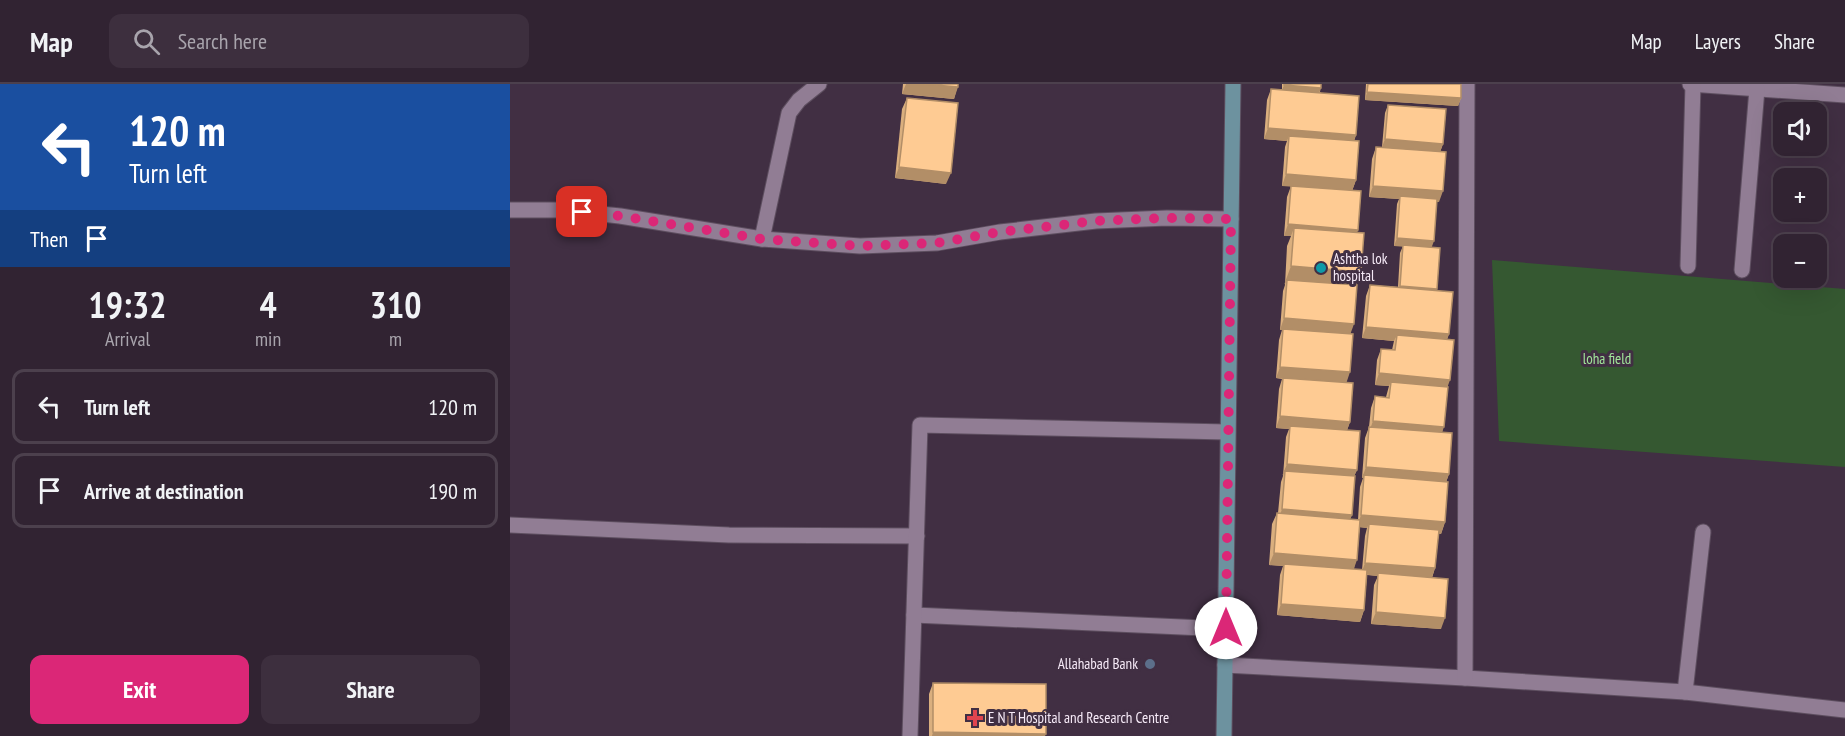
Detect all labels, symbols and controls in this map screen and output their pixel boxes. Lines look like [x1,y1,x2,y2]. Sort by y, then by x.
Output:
search box [109,14,529,68]
text: Map [30,23,73,60]
icon: search [130,25,163,58]
text: Search here [178,27,267,55]
text: Map [1631,28,1662,55]
text: Layers [1695,28,1741,55]
text: Share [1774,28,1815,55]
map controls [1773,102,1827,288]
button: sound [1773,102,1827,156]
text: 120 m [129,103,226,158]
icon: left [30,108,108,186]
text: Turn left [129,156,207,190]
button: + [1773,168,1827,222]
pin [556,186,607,237]
icon: arrive [565,195,598,228]
icon: arrive [80,222,113,255]
text: Then [30,225,68,253]
button: − [1773,234,1827,288]
place label: Ashtha lok hospital [1333,249,1388,285]
marker: Ashtha lok hospital [1314,261,1328,275]
text: 19:32 [89,281,166,328]
text: 4 [259,281,277,328]
text: 310 [370,281,421,328]
text: Arrival [105,326,150,352]
text: min [255,326,281,352]
text: m [389,326,402,352]
park label: loha field [1583,349,1631,368]
icon: left [33,390,66,423]
text: Turn left [84,393,150,421]
text: 120 m [428,393,477,421]
icon: arrive [33,474,66,507]
text: Arrive at destination [84,477,244,505]
text: 190 m [428,477,477,505]
position arrow [1194,596,1258,660]
place label: Allahabad Bank [1058,654,1138,673]
button: Exit [30,655,249,724]
button: Share [261,655,480,724]
marker: Allahabad Bank [1143,657,1157,671]
place label: E N T Hospital and Research Centre [988,708,1169,727]
marker: E N T Hospital and Research Centre [966,709,984,727]

